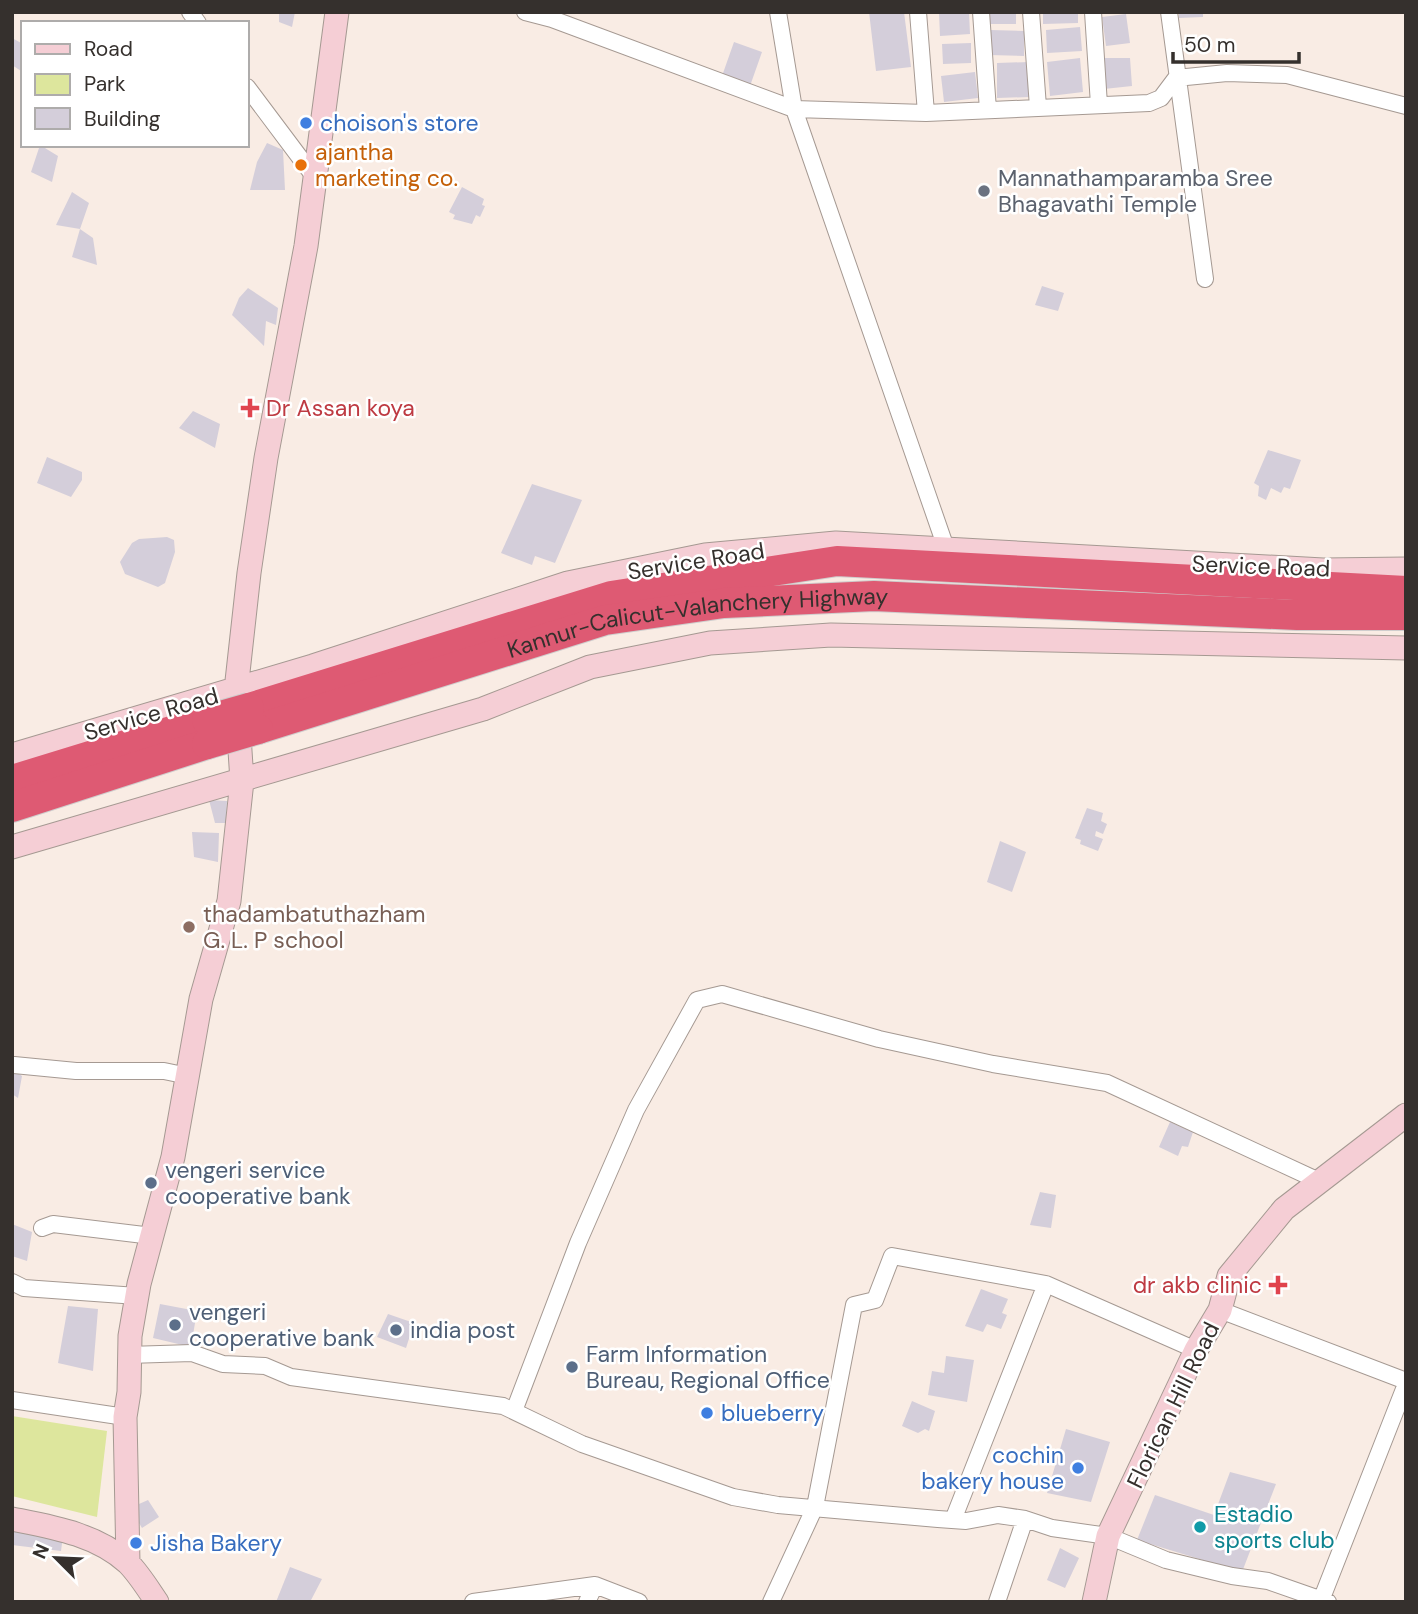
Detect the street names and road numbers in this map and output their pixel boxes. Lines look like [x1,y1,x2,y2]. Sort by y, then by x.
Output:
street label: Service Road [625,535,767,587]
street label: Service Road [1191,549,1331,583]
street label: Kannur-Calicut-Valanchery Highway [503,581,889,665]
street label: Service Road [80,681,222,747]
street label: Florican Hill Road [1120,1317,1226,1493]

